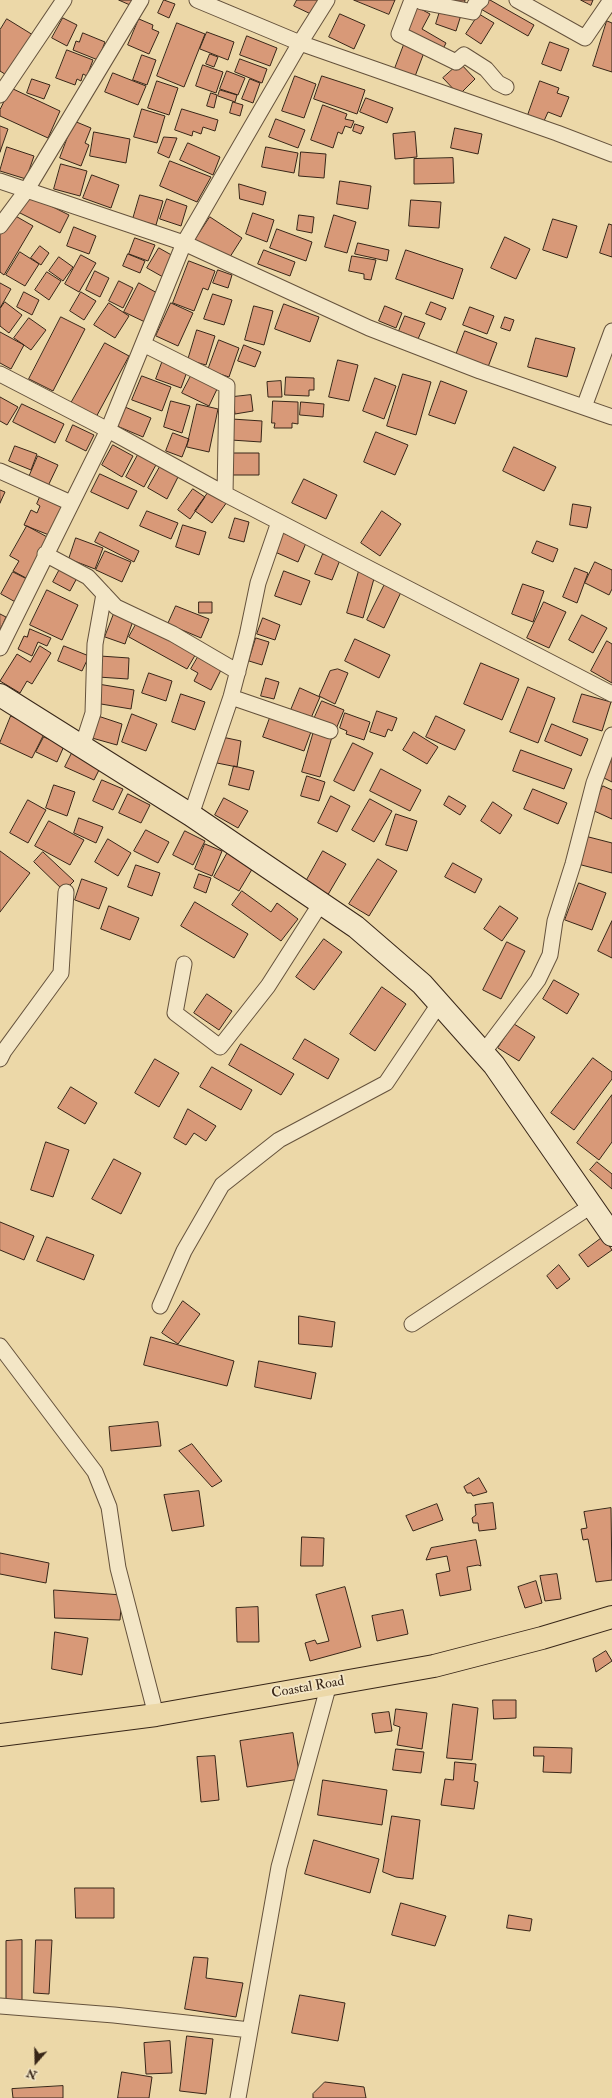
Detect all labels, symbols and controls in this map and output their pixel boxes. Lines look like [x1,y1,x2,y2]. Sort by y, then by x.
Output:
street label: Coastal Road [270,1673,346,1703]
north arrow [16,2042,56,2082]
text: N [25,2066,39,2082]

